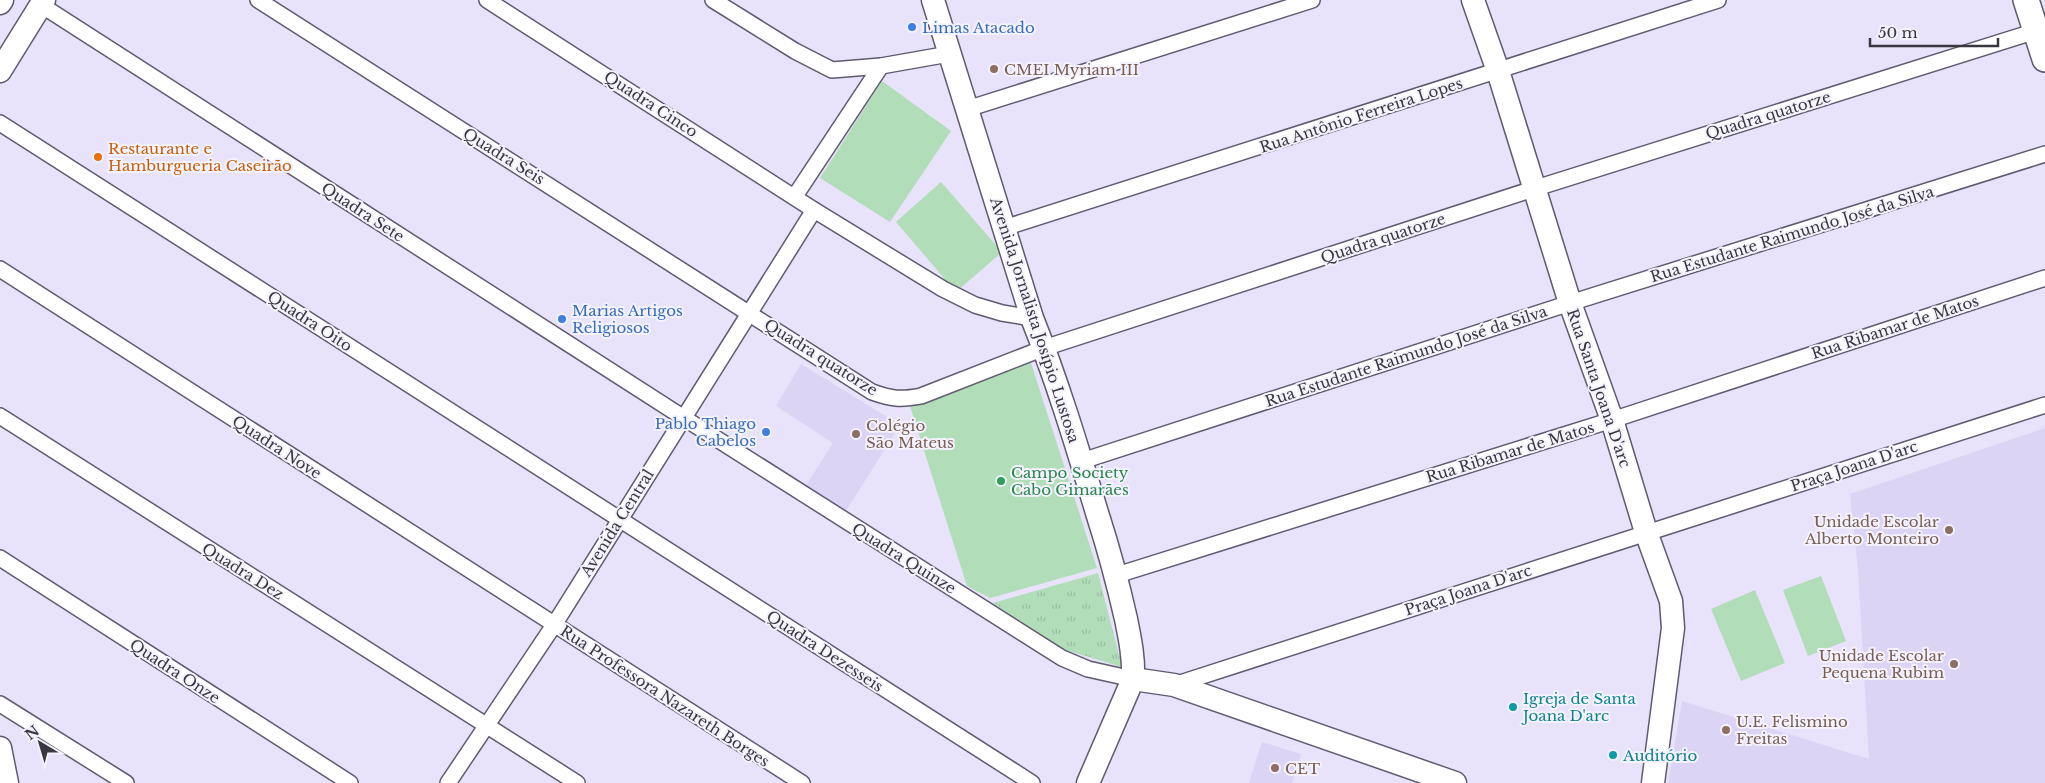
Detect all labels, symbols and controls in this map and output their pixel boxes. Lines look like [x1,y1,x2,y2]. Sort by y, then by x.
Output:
scale bar [1870,15,1998,47]
place label: Limas Atacado [922,18,1035,37]
marker: Limas Atacado [906,21,918,33]
text: 50 m [1878,23,1918,42]
place label: CMEI Myriam III [1004,60,1139,79]
marker: CMEI Myriam III [988,63,1000,75]
street label: Quadra Cinco [601,67,701,141]
street label: Rua Antônio Ferreira Lopes [1257,73,1465,157]
street label: Quadra quatorze [1703,87,1833,143]
street label: Quadra Seis [460,123,548,189]
place label: Restaurante e Hamburgueria Caseirão [108,139,292,175]
marker: Restaurante e Hamburgueria Caseirão [92,151,104,163]
street label: Quadra Sete [318,178,408,246]
street label: Rua Estudante Raimundo José da Silva [1648,182,1937,286]
street label: Avenida Jornalista Josípio Lustosa [986,194,1084,446]
street label: Quadra quatorze [1318,209,1448,267]
street label: Quadra Oito [264,287,356,356]
street label: Rua Ribamar de Matos [1809,291,1981,363]
place label: Marias Artigos Religiosos [572,301,683,337]
street label: Rua Estudante Raimundo José da Silva [1263,301,1550,411]
street label: Rua Santa Joana D'arc [1563,306,1635,470]
marker: Marias Artigos Religiosos [556,313,568,325]
street label: Quadra quatorze [761,314,881,400]
street label: Quadra Nove [229,411,325,483]
place label: Pablo Thiago Cabelos [655,414,756,450]
place label: Colégio São Mateus [866,416,954,452]
street label: Rua Ribamar de Matos [1424,417,1597,487]
marker: Pablo Thiago Cabelos [760,426,772,438]
marker: Colégio São Mateus [850,428,862,440]
street label: Praça Joana D'arc [1788,437,1920,495]
place label: Campo Society Cabo Gimarães [1011,463,1129,499]
street label: Avenida Central [576,466,658,581]
marker: Campo Society Cabo Gimarães [995,475,1007,487]
place label: Unidade Escolar Alberto Monteiro [1804,512,1940,548]
street label: Quadra Quinze [849,518,959,598]
marker: Unidade Escolar Alberto Monteiro [1943,524,1955,536]
street label: Quadra Dez [199,538,287,604]
street label: Praça Joana D'arc [1402,561,1534,619]
street label: Quadra Dezesseis [763,606,887,696]
street label: Rua Professora Nazareth Borges [557,621,773,771]
street label: Quadra Onze [126,635,224,707]
place label: Unidade Escolar Pequena Rubim [1819,646,1945,682]
marker: Unidade Escolar Pequena Rubim [1948,658,1960,670]
place label: Igreja de Santa Joana D'arc [1521,689,1637,725]
marker: Igreja de Santa Joana D'arc [1507,701,1519,713]
place label: U.E. Felismino Freitas [1736,712,1848,748]
north arrow [15,718,65,768]
text: N [21,722,43,744]
marker: U.E. Felismino Freitas [1720,724,1732,736]
place label: Auditório [1622,746,1697,765]
marker: Auditório [1607,749,1619,761]
place label: CET [1285,759,1320,778]
marker: CET [1269,762,1281,774]

